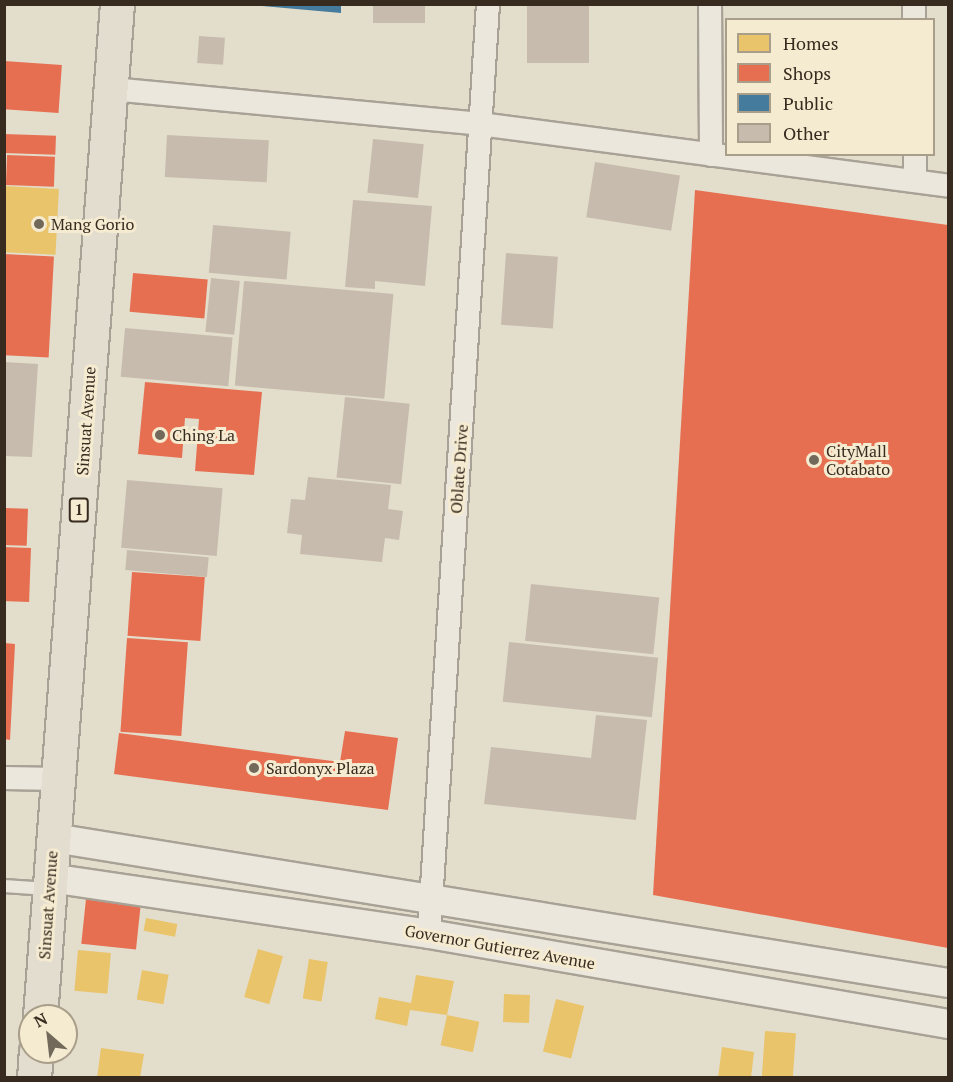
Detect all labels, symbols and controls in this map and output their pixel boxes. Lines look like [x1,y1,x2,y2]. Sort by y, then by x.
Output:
legend [725,18,935,156]
text: Homes [783,31,838,55]
text: Shops [783,61,831,85]
text: Public [783,91,833,115]
text: Other [783,121,830,145]
place label: Mang Gorio [51,214,134,234]
marker: Mang Gorio [32,217,46,231]
street label: Sinsuat Avenue [73,366,99,476]
street label: Oblate Drive [446,424,472,514]
place label: Ching La [172,425,235,445]
marker: Ching La [153,428,167,442]
place label: CityMall Cotabato [826,441,890,479]
marker: CityMall Cotabato [807,453,821,467]
road number: 1 [68,498,90,522]
place label: Sardonyx Plaza [266,758,375,778]
marker: Sardonyx Plaza [247,761,261,775]
street label: Sinsuat Avenue [35,850,61,960]
street label: Governor Gutierrez Avenue [403,921,597,973]
north arrow [18,1004,78,1064]
text: N [30,1007,51,1032]

